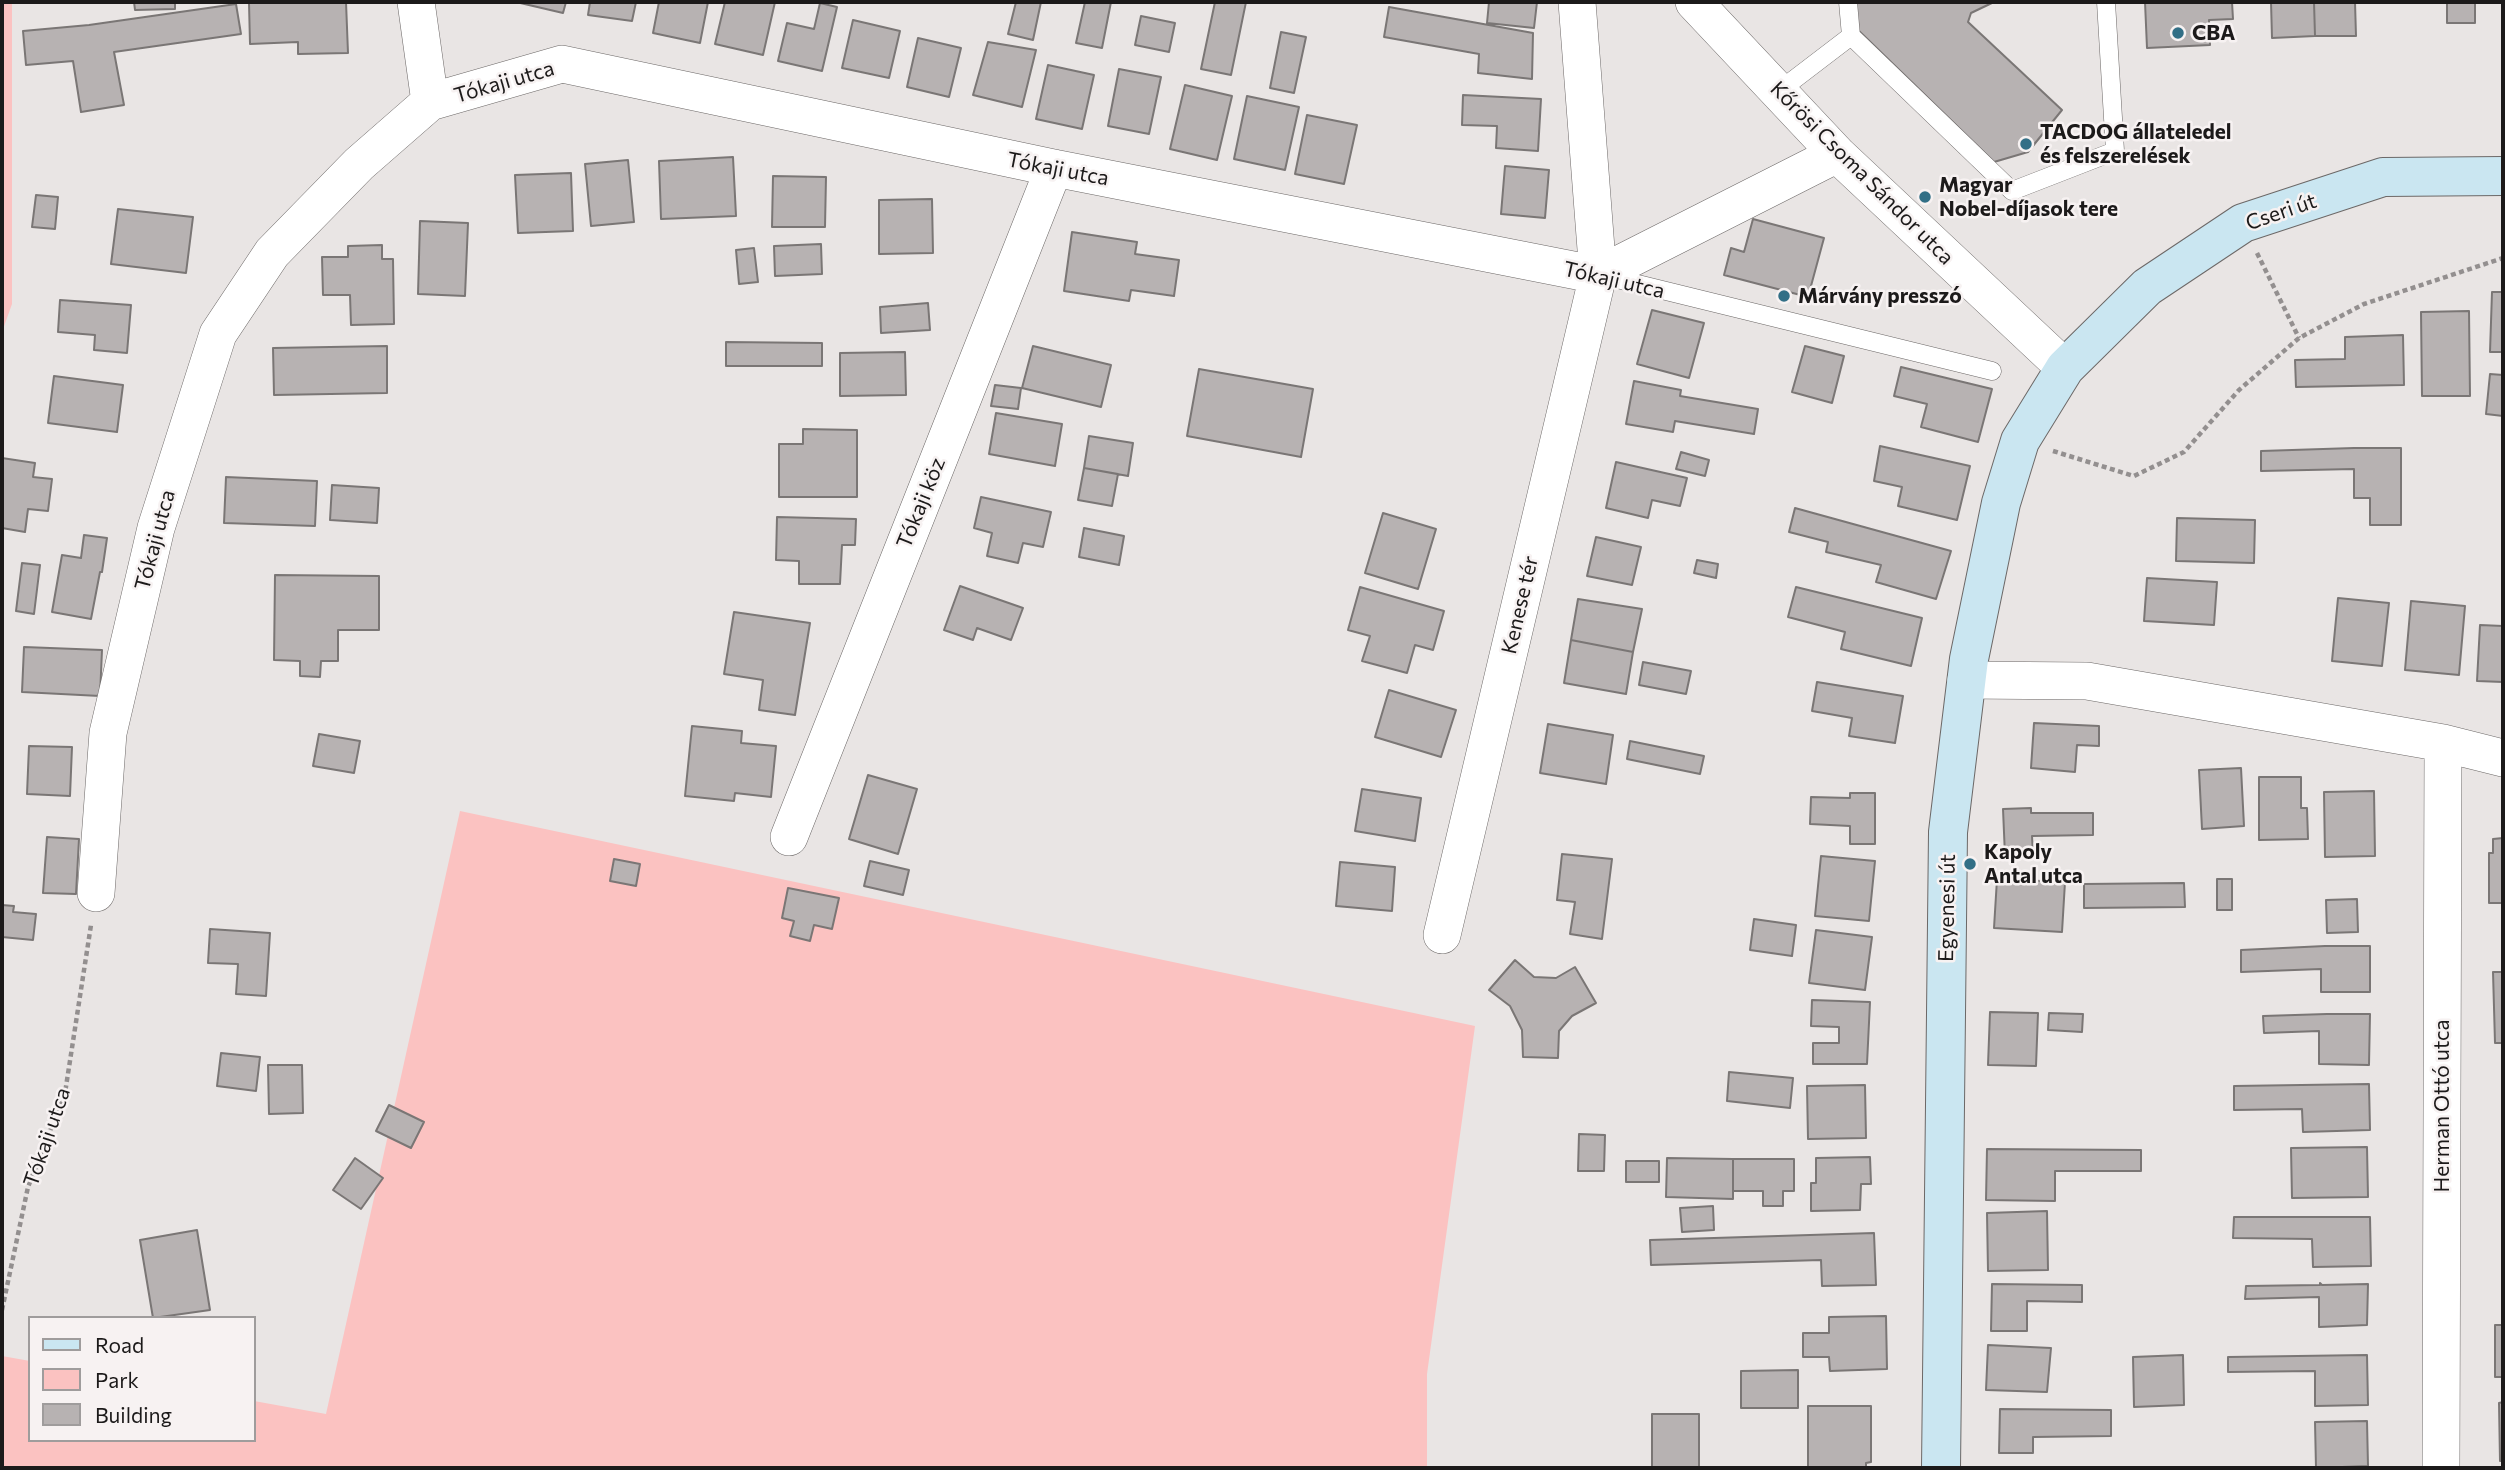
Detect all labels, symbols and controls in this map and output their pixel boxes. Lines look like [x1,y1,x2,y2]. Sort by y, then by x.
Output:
place label: CBA [2192,20,2235,46]
marker: CBA [2170,25,2186,41]
street label: Tókaji utca [451,56,557,108]
street label: Kőrösi Csoma Sándor utca [1765,76,1959,270]
place label: TACDOG állateledel és felszerelések [2040,119,2232,169]
marker: TACDOG állateledel és felszerelések [2018,136,2034,152]
street label: Tókaji utca [1005,147,1111,191]
place label: Magyar Nobel-díjasok tere [1939,172,2118,222]
street label: Cseri út [2242,188,2320,236]
marker: Magyar Nobel-díjasok tere [1917,189,1933,205]
street label: Tókaji utca [1561,256,1667,304]
place label: Márvány presszó [1798,283,1962,309]
marker: Márvány presszó [1776,288,1792,304]
street label: Tókaji köz [891,454,951,552]
street label: Tókaji utca [129,487,181,593]
street label: Kenese tér [1496,553,1544,657]
place label: Kapoly Antal utca [1984,839,2083,889]
street label: Egyenesi út [1933,854,1961,962]
marker: Kapoly Antal utca [1962,856,1978,872]
street label: Herman Ottó utca [2429,1020,2455,1192]
street label: Tókaji utca [18,1084,76,1190]
legend [28,1316,256,1442]
text: Road [95,1332,144,1357]
text: Park [95,1367,139,1392]
text: Building [95,1402,172,1427]

